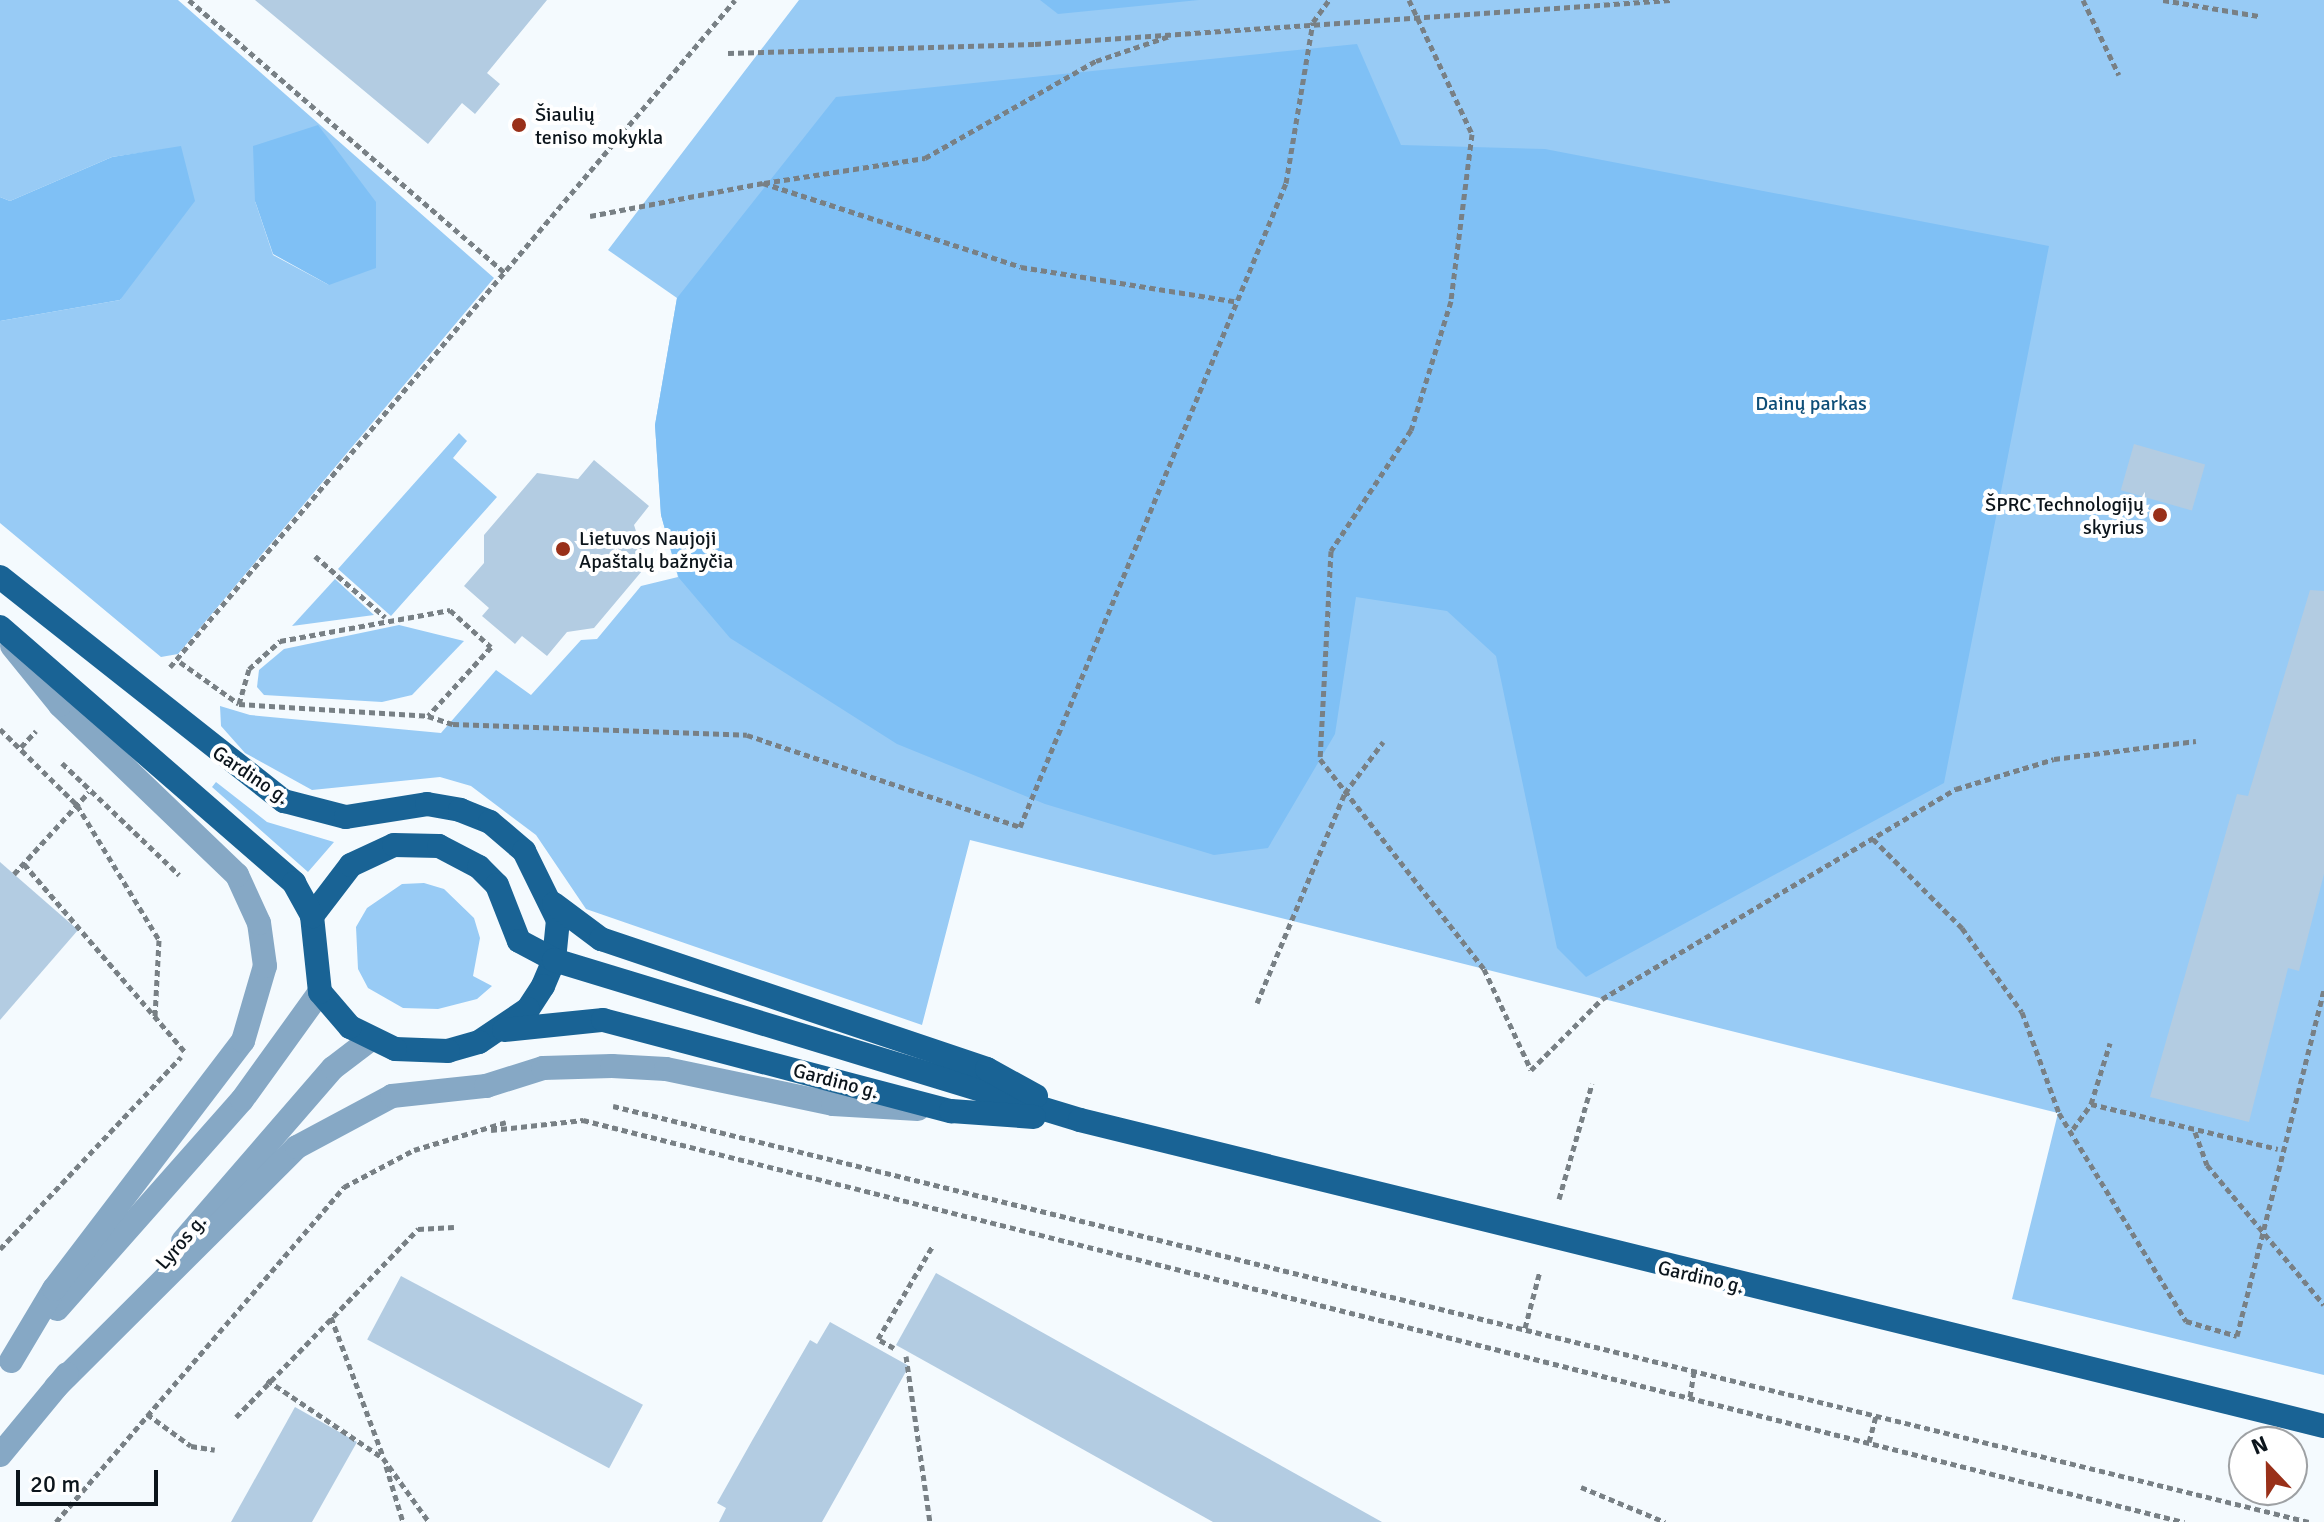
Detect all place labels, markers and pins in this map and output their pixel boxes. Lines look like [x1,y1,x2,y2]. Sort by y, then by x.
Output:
place label: Šiaulių teniso mokykla [535,102,663,149]
marker: Šiaulių teniso mokykla [510,116,528,134]
place label: ŠPRC Technologijų skyrius [1985,492,2144,539]
marker: ŠPRC Technologijų skyrius [2151,506,2169,524]
place label: Lietuvos Naujoji Apaštalų bažnyčia [579,526,733,573]
marker: Lietuvos Naujoji Apaštalų bažnyčia [554,540,572,558]

